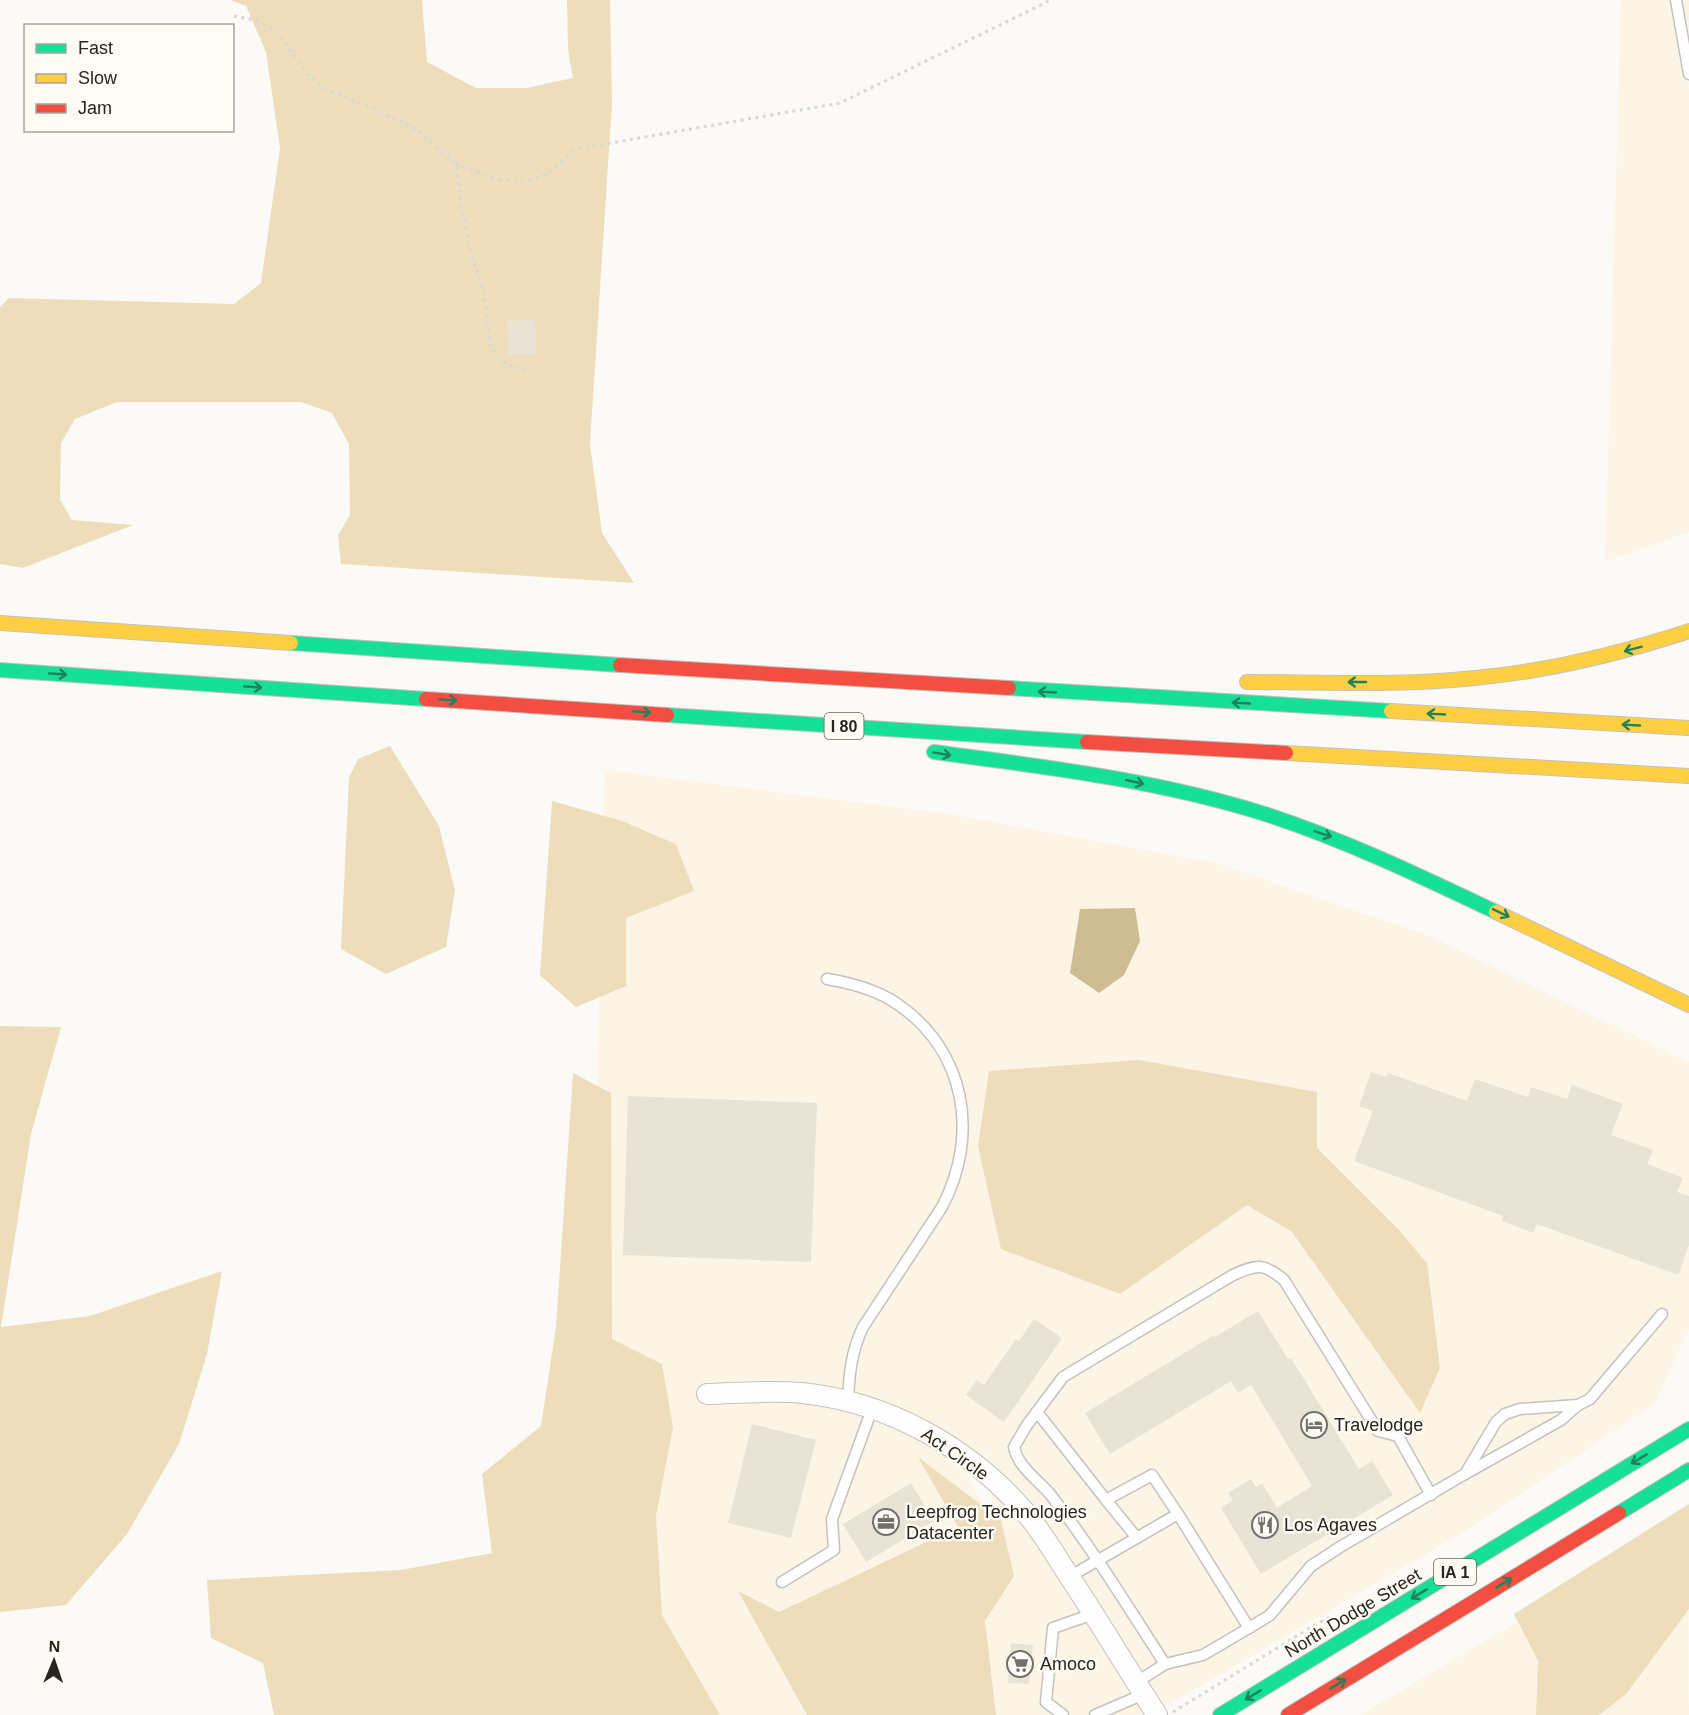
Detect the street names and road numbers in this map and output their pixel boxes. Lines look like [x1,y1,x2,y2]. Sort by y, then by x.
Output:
road number: I 80 [824,713,864,739]
street label: Act Circle [918,1424,992,1484]
road number: IA 1 [1434,1559,1476,1585]
street label: North Dodge Street [1281,1564,1425,1662]

